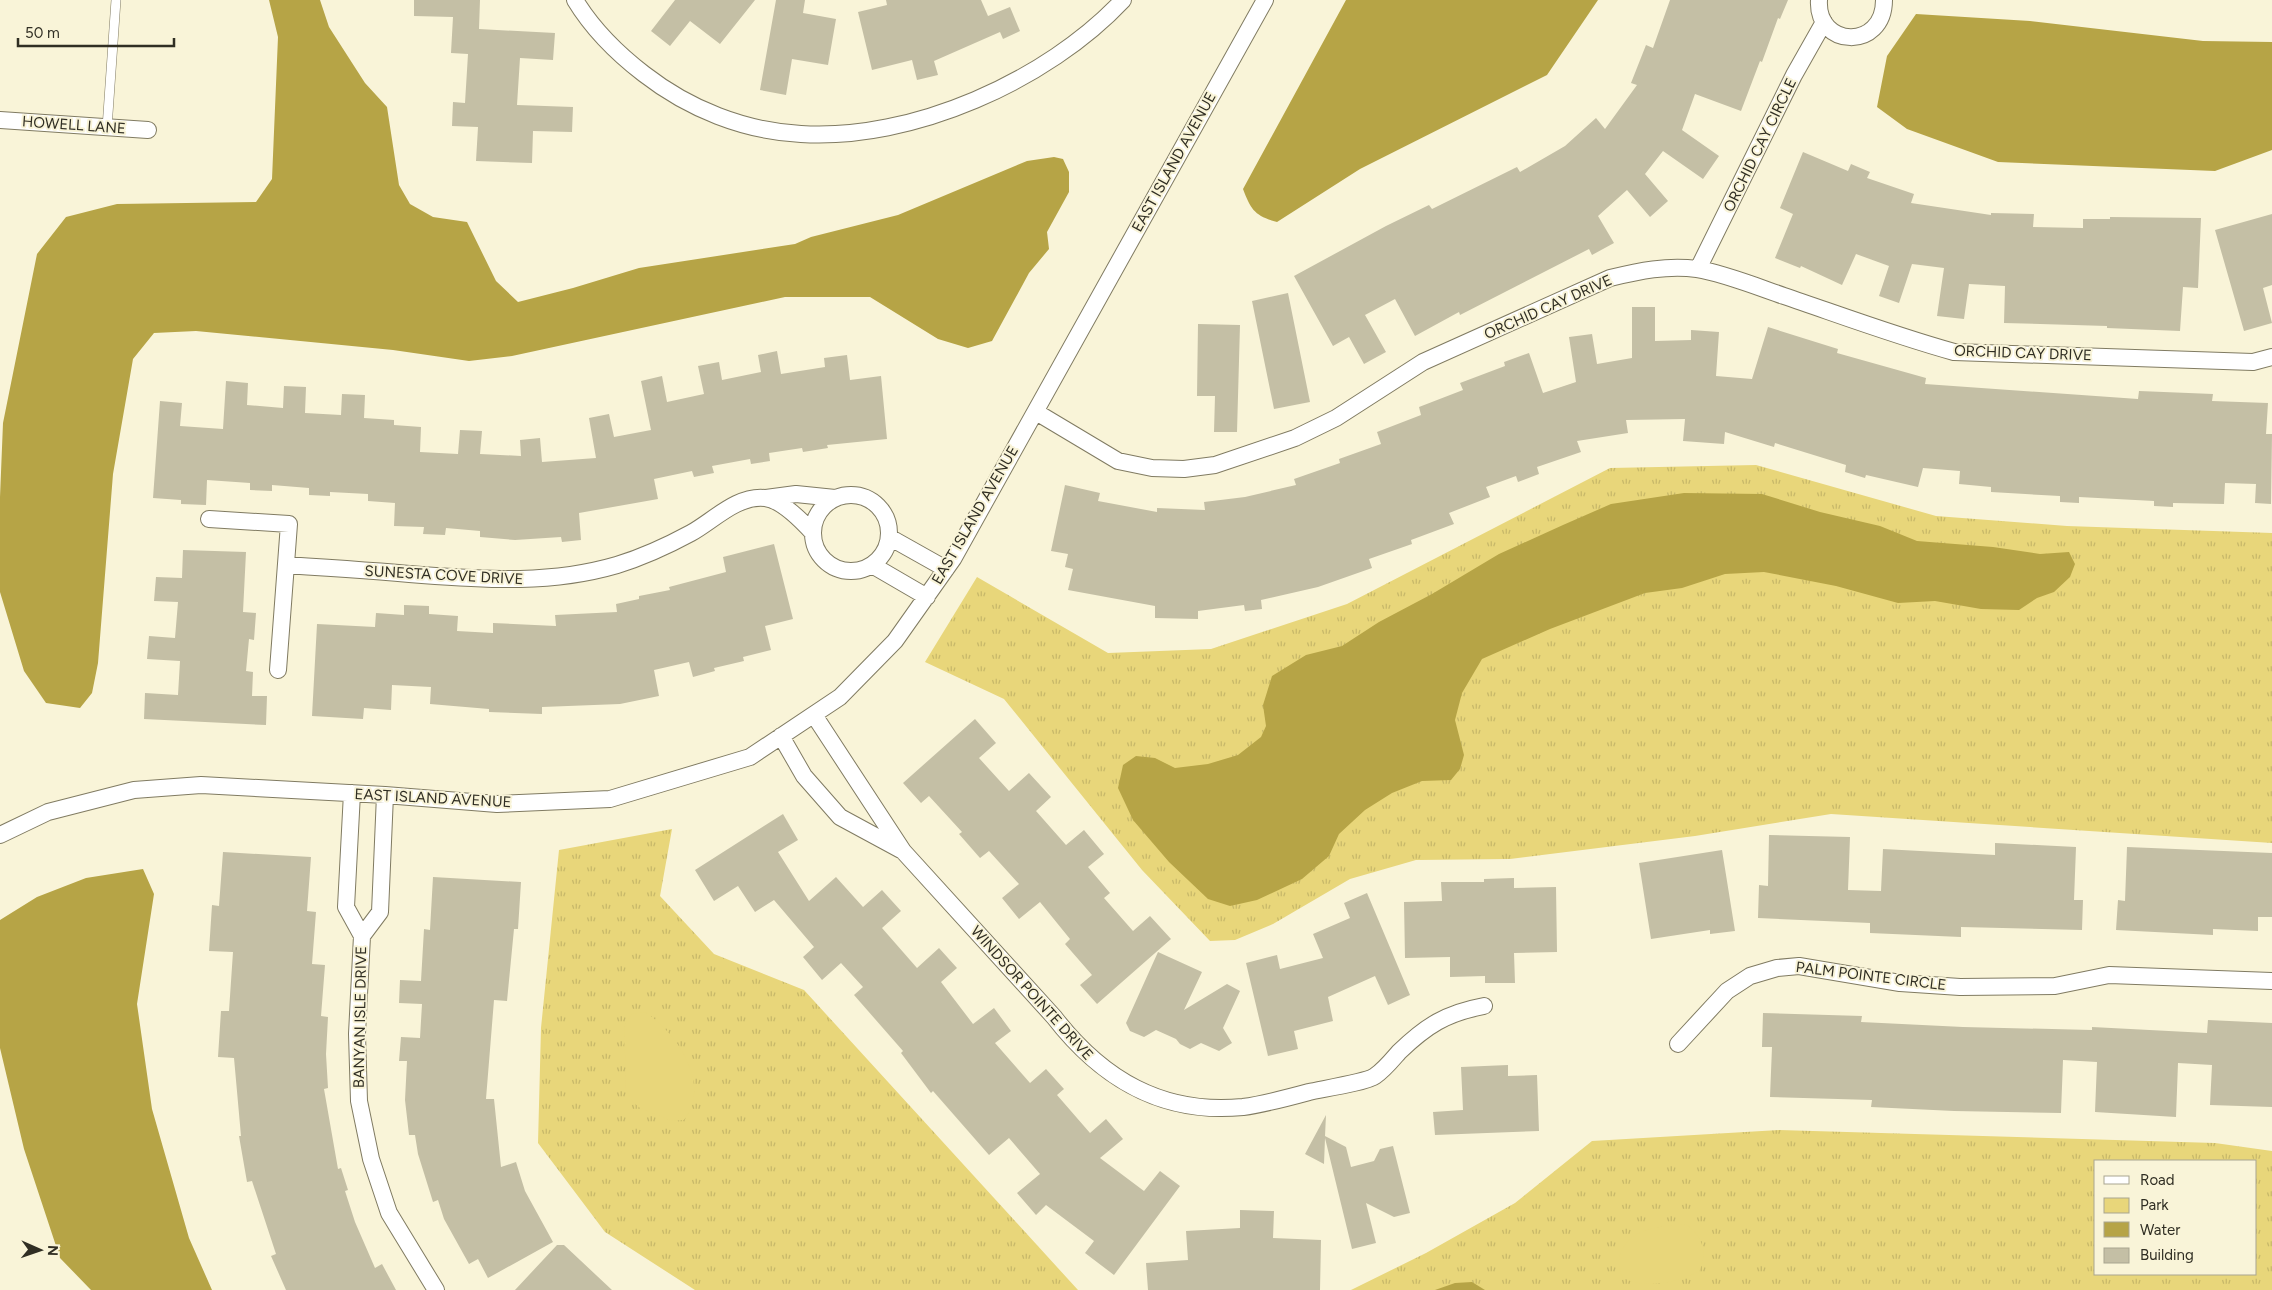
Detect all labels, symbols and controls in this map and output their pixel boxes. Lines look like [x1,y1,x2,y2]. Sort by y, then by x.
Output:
scale bar [18,15,174,47]
text: 50 m [25,24,60,42]
street label: ORCHID CAY CIRCLE [1720,75,1800,215]
street label: EAST ISLAND AVENUE [1128,89,1220,235]
street label: HOWELL LANE [22,112,126,138]
street label: ORCHID CAY DRIVE [1481,271,1615,343]
street label: ORCHID CAY DRIVE [1954,342,2092,364]
street label: EAST ISLAND AVENUE [928,443,1022,587]
street label: SUNESTA COVE DRIVE [364,562,524,588]
street label: EAST ISLAND AVENUE [354,785,512,811]
street label: WINDSOR POINTE DRIVE [967,922,1097,1064]
street label: BANYAN ISLE DRIVE [350,946,370,1088]
street label: PALM POINTE CIRCLE [1795,958,1947,994]
legend [2094,1160,2257,1275]
text: Road [2140,1171,2175,1189]
text: Park [2140,1196,2169,1214]
text: Water [2140,1221,2180,1239]
north arrow [15,1225,65,1275]
text: N [44,1245,61,1256]
text: Building [2140,1246,2194,1264]

